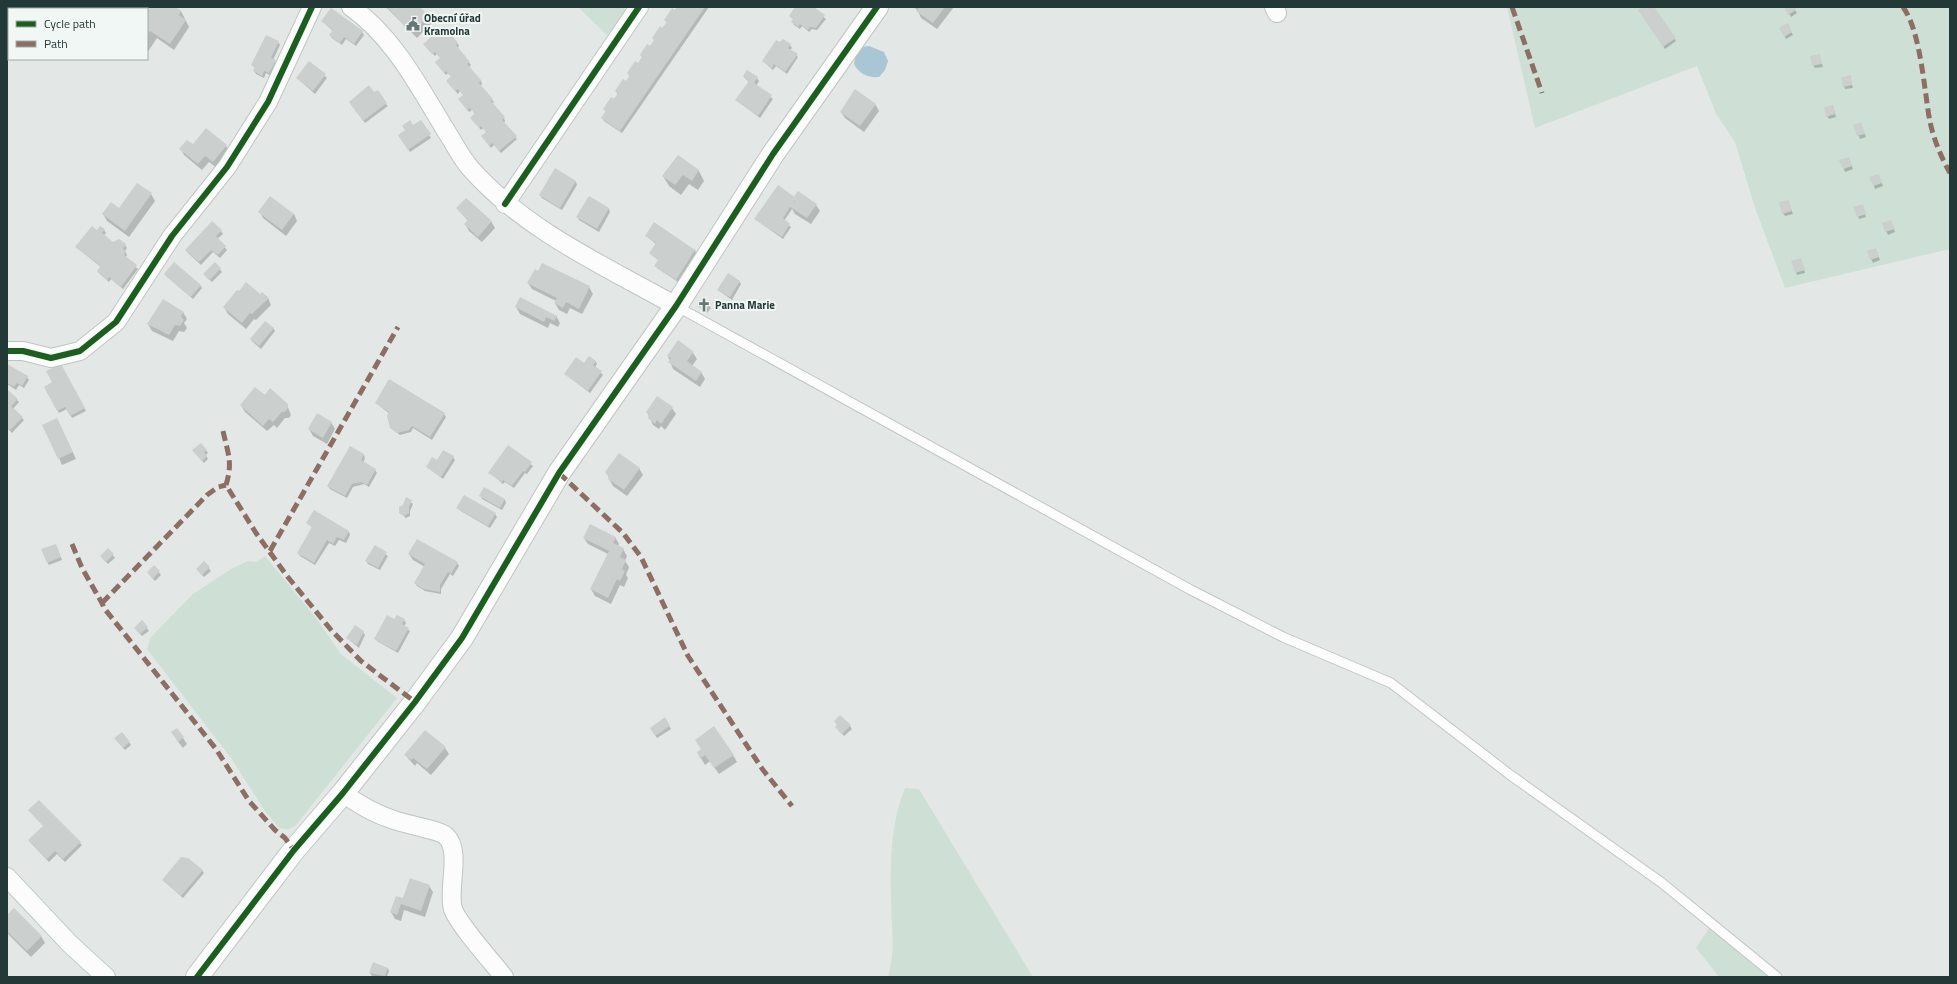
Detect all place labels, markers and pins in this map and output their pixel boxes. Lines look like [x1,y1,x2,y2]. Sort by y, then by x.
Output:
place label: Obecní úřad Kramolna [424,10,481,39]
public building icon: Obecní úřad Kramolna [405,16,421,32]
church icon: Panna Marie [696,297,712,313]
place label: Panna Marie [715,297,775,313]

